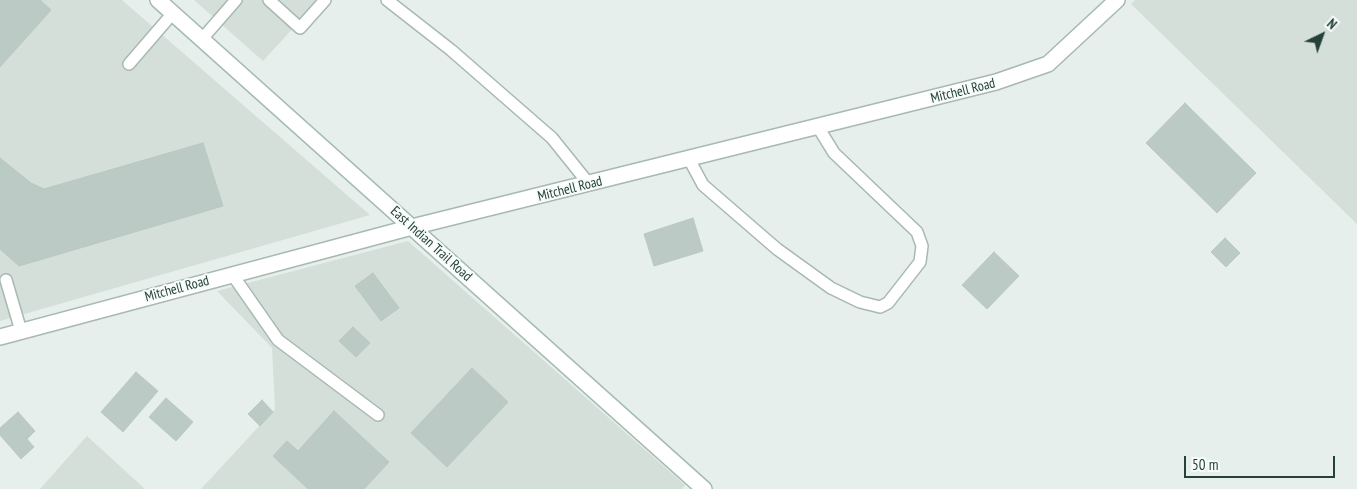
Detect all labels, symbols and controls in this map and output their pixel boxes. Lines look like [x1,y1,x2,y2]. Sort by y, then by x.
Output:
north arrow [1297,10,1347,60]
text: N [1323,15,1341,33]
street label: Mitchell Road [929,75,997,107]
street label: Mitchell Road [536,173,604,205]
street label: East Indian Trail Road [387,203,475,285]
street label: Mitchell Road [143,272,211,306]
scale bar [1187,446,1338,478]
text: 50 m [1192,455,1218,474]

